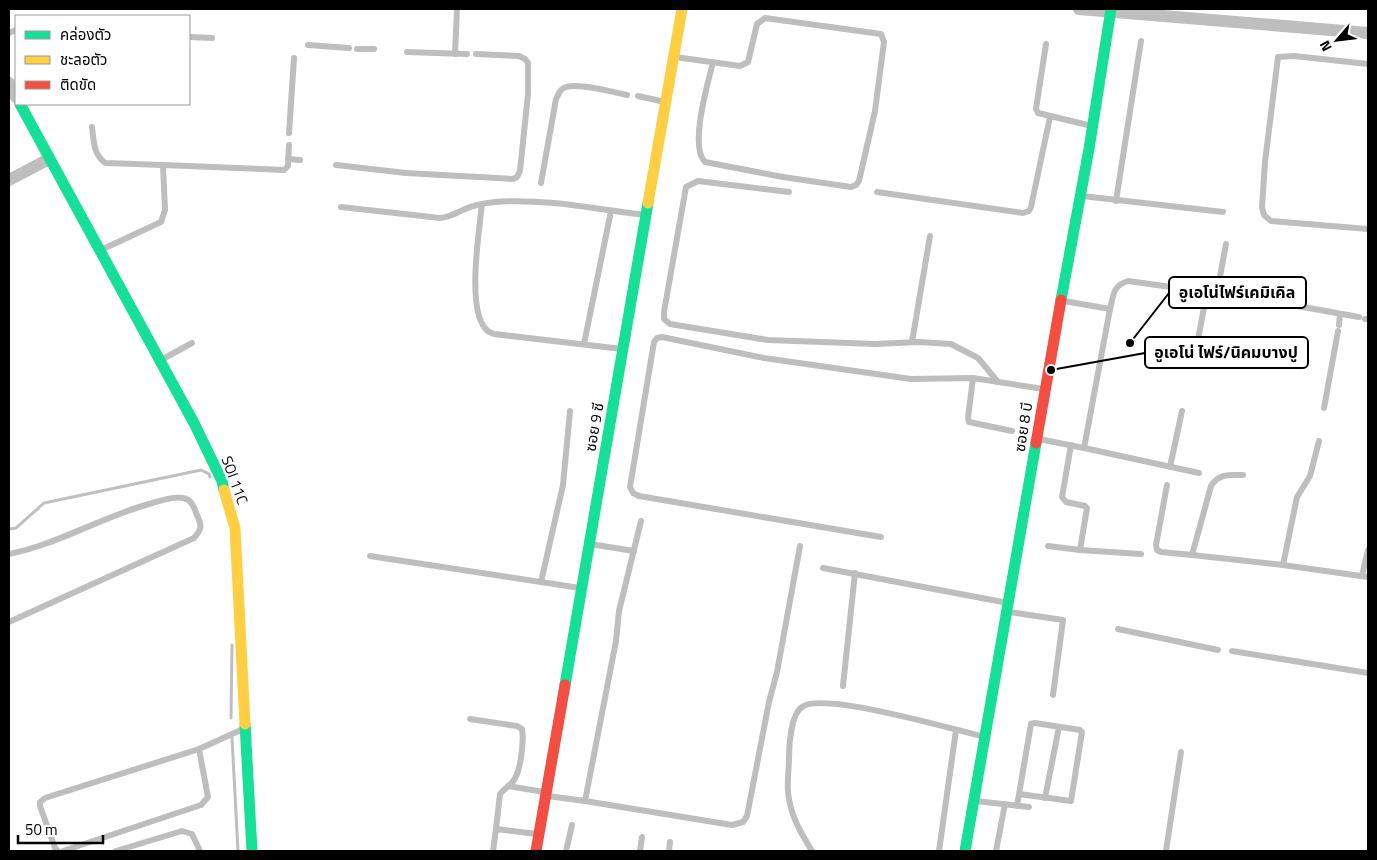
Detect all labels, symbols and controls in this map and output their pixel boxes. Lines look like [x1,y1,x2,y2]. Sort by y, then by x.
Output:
legend [15,15,190,105]
north arrow [1312,15,1362,65]
text: คล่องตัว [60,23,111,46]
text: N [1314,37,1337,56]
text: ชะลอตัว [60,48,107,71]
text: ติดขัด [60,73,96,96]
callout: อูเอโน่ไฟร์เคมิเคิล [1169,277,1306,308]
text: อูเอโน่ไฟร์เคมิเคิล [1179,280,1295,304]
callout: อูเอโน่ ไฟร์/นิคมบางปู [1145,337,1308,368]
text: อูเอโน่ ไฟร์/นิคมบางปู [1154,340,1298,364]
street label: ซอย 9 ซี [578,401,610,453]
street label: ซอย 8 บี [1008,401,1038,453]
street label: SOI 11C [216,453,254,507]
scale bar [18,812,102,844]
text: 50 m [25,818,58,841]

